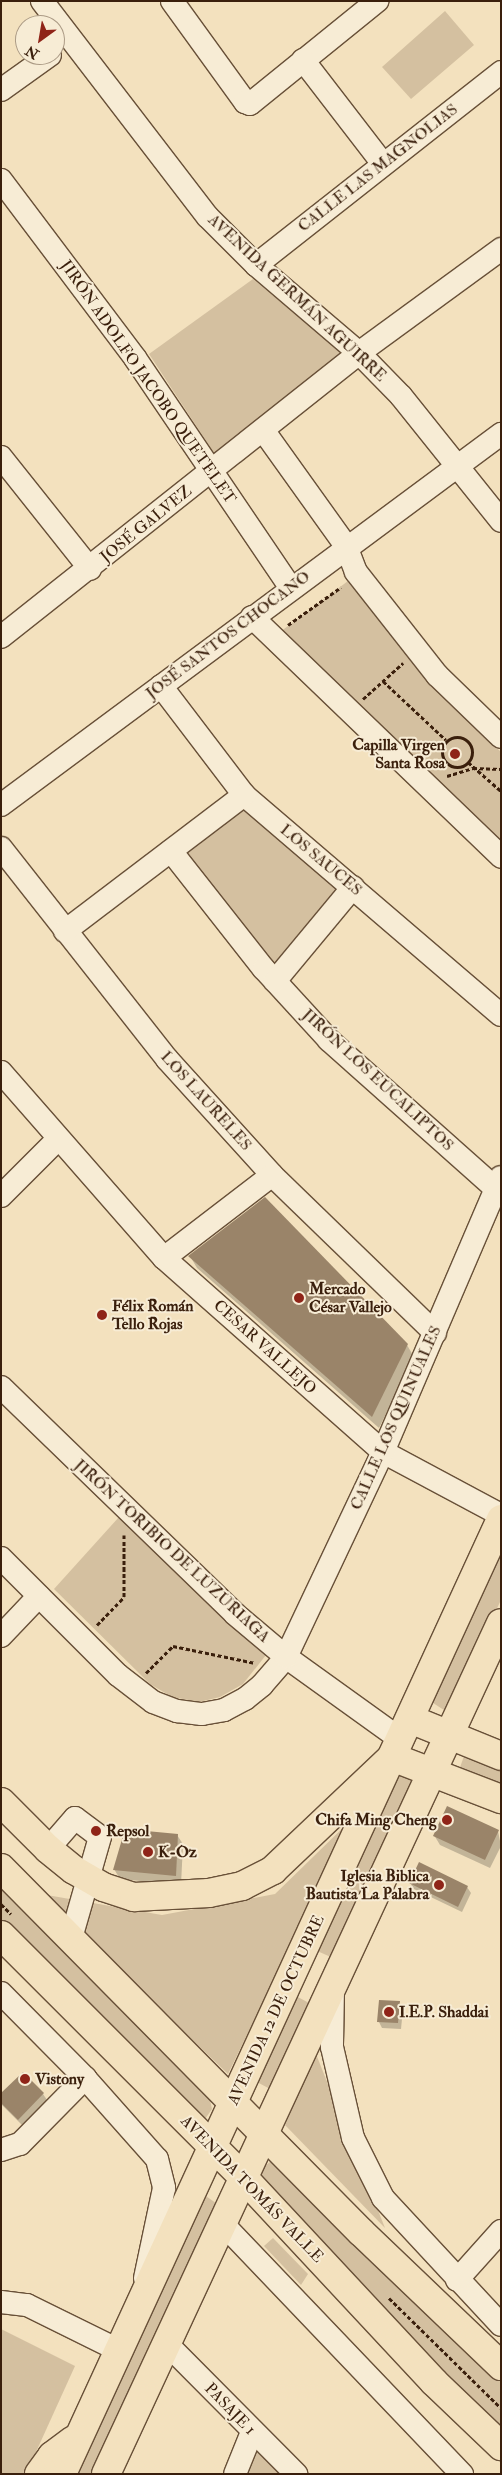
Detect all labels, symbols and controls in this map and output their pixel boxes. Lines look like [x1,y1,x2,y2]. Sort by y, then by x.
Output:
north arrow [15,15,65,65]
text: N [22,42,42,63]
street label: CALLE LAS MAGNOLIAS [294,100,462,236]
street label: AVENIDA GERMÁN AGUIRRE [204,210,390,386]
street label: JIRÓN ADOLFO JACOBO QUETELET [56,256,240,508]
street label: JOSÉ GALVEZ [96,481,196,567]
street label: JOSÉ SANTOS CHOCANO [142,567,314,703]
place label: Capilla Virgen Santa Rosa [352,735,445,773]
marker: Capilla Virgen Santa Rosa [449,748,461,760]
street label: LOS SAUCES [276,820,366,900]
street label: JIRÓN LOS EUCALIPTOS [298,1005,458,1155]
street label: LOS LAURELES [156,1047,256,1155]
place label: Mercado César Vallejo [309,1279,392,1317]
marker: Mercado César Vallejo [293,1292,305,1304]
place label: Félix Román Tello Rojas [112,1296,193,1334]
street label: CESAR VALLEJO [210,1296,320,1398]
marker: Félix Román Tello Rojas [96,1309,108,1321]
street label: CALLE LOS QUINUALES [347,1323,445,1513]
street label: JIRÓN TORIBIO DE LUZURIAGA [70,1455,274,1647]
place label: Chifa Ming Cheng [315,1810,437,1830]
marker: Chifa Ming Cheng [441,1814,453,1826]
place label: Repsol [106,1821,149,1841]
marker: Repsol [90,1825,102,1837]
place label: K-Oz [158,1842,197,1862]
marker: K-Oz [142,1846,154,1858]
place label: Iglesia Biblica Bautista La Palabra [306,1866,429,1904]
marker: Iglesia Biblica Bautista La Palabra [433,1879,445,1891]
street label: AVENIDA 12 DE OCTUBRE [223,1912,329,2108]
place label: I.E.P. Shaddai [399,2002,489,2022]
marker: I.E.P. Shaddai [383,2006,395,2018]
place label: Vistony [35,2069,84,2089]
marker: Vistony [19,2073,31,2085]
street label: AVENIDA TOMÁS VALLE [177,2111,327,2267]
street label: PASAJE 1 [201,2379,259,2439]

